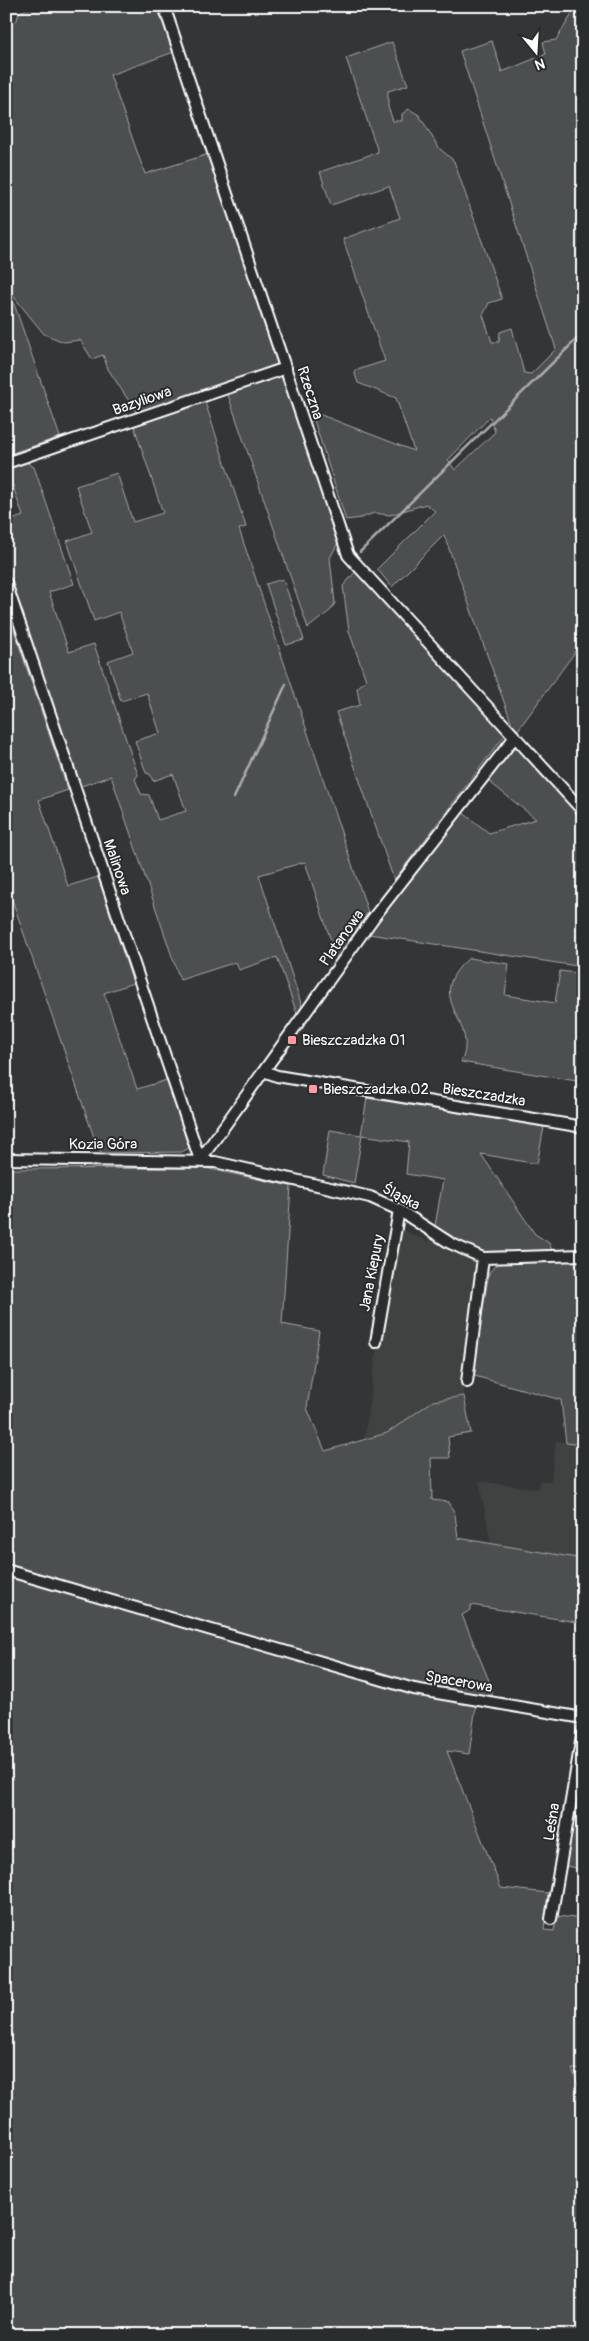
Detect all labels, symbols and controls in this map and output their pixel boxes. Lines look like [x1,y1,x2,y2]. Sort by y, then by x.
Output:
north arrow [512,28,562,78]
text: N [533,54,547,73]
street label: Rzeczna [292,364,328,422]
street label: Bazyliowa [110,382,174,420]
street label: Malinowa [99,837,135,897]
street label: Platanowa [316,906,368,970]
place label: Bieszczadzka 01 [302,1031,405,1050]
marker: Bieszczadzka 01 [286,1034,298,1046]
street label: Bieszczadzka [441,1079,527,1111]
place label: Bieszczadzka 02 [323,1080,429,1099]
marker: Bieszczadzka 02 [307,1083,319,1095]
street label: Kozia Góra [69,1135,137,1154]
street label: Śląska [379,1179,423,1215]
street label: Jana Kiepury [355,1232,389,1313]
street label: Spacerowa [424,1667,494,1697]
street label: Leśna [540,1802,564,1842]

